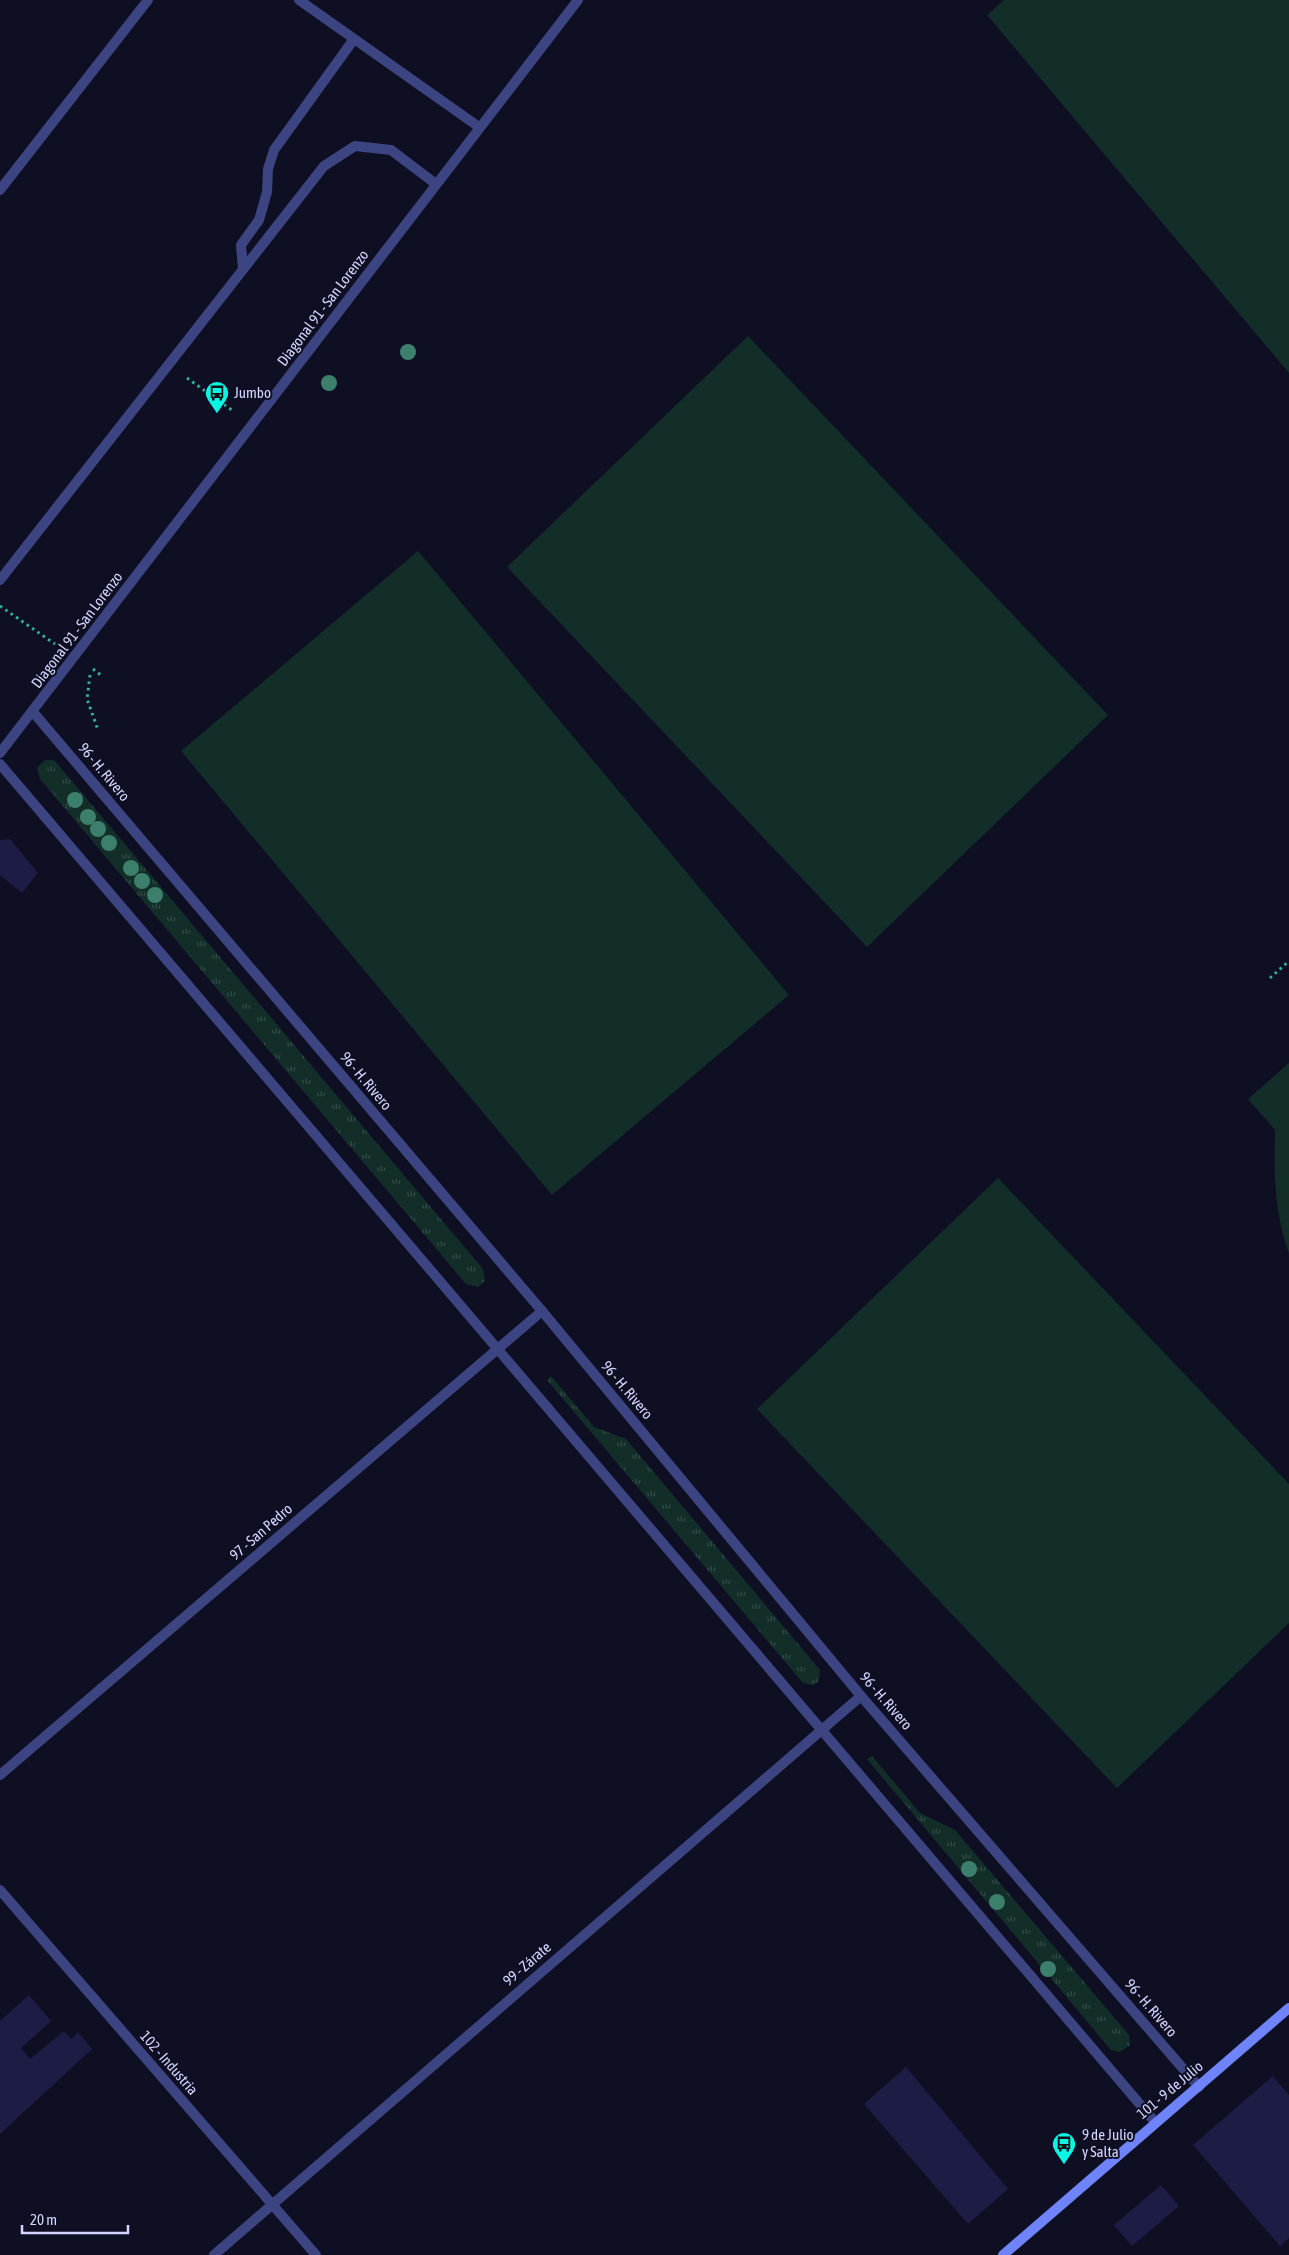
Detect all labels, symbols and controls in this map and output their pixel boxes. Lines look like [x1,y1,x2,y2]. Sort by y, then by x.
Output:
street label: Diagonal 91 - San Lorenzo [274,246,372,369]
bus stop icon: Jumbo [204,380,230,414]
place label: Jumbo [234,384,271,401]
street label: Diagonal 91 - San Lorenzo [28,568,126,691]
street label: 96 - H. Rivero [75,739,134,804]
street label: 96 - H. Rivero [337,1048,396,1113]
street label: 96 - H. Rivero [598,1357,657,1422]
street label: 97 - San Pedro [226,1500,295,1563]
street label: 96 - H. Rivero [857,1668,916,1733]
street label: 99 - Zárate [499,1938,554,1989]
street label: 96 - H. Rivero [1122,1975,1181,2040]
street label: 102 - Industria [137,2027,202,2098]
street label: 101 - 9 de Julio [1133,2057,1206,2122]
place label: 9 de Julio y Salta [1082,2126,1134,2160]
bus stop icon: 9 de Julio y Salta [1051,2131,1077,2165]
scale bar [22,2202,129,2234]
text: 20 m [30,2211,57,2228]

